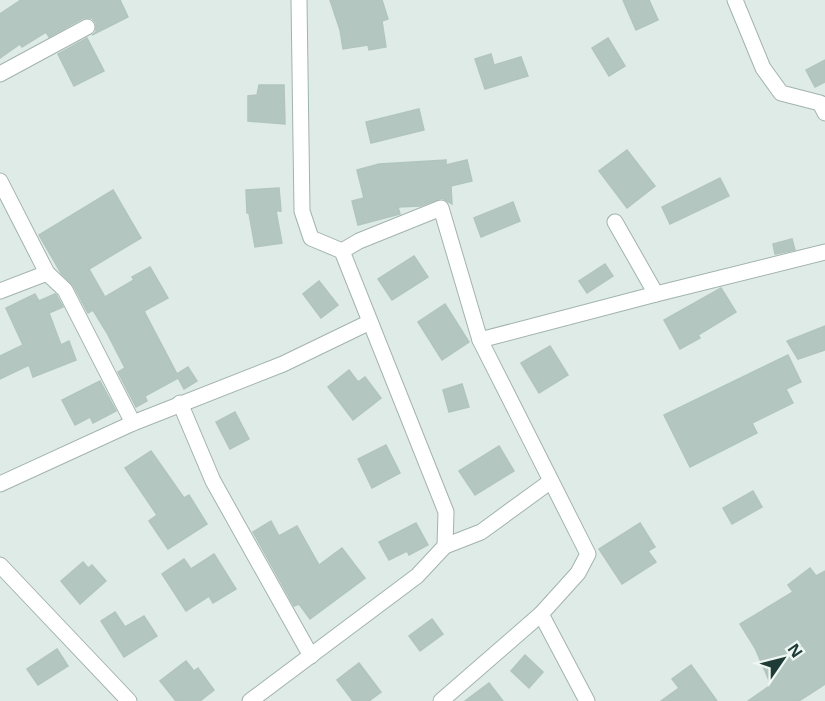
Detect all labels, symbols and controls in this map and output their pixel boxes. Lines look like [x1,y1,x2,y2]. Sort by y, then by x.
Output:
north arrow [753,629,813,689]
text: N [783,639,808,662]

